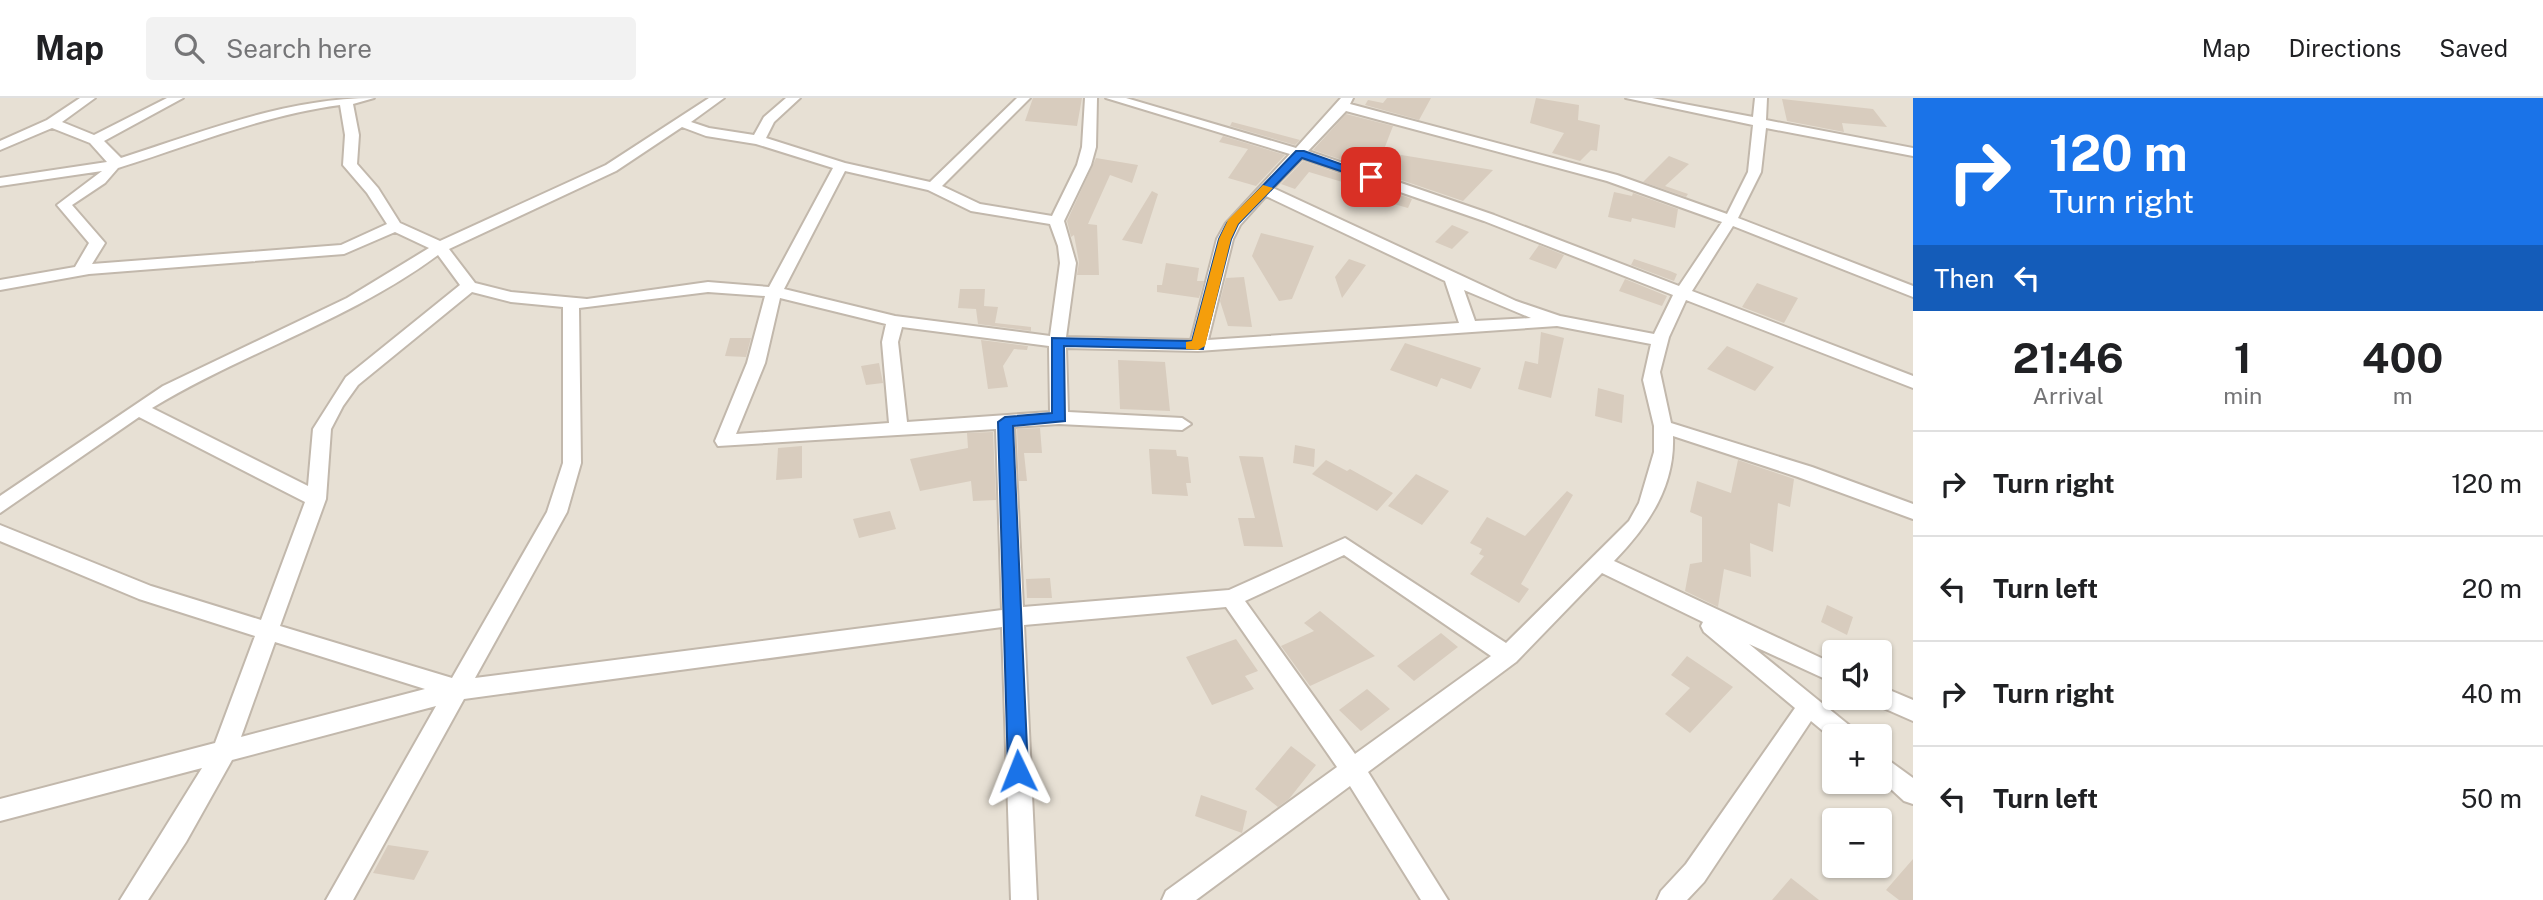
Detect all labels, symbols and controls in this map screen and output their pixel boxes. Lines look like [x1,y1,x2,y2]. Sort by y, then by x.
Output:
search box [146,17,636,80]
text: Map [35,29,104,67]
icon: search [170,29,208,67]
text: Search here [226,33,372,64]
text: Map [2202,34,2251,62]
text: Directions [2289,34,2401,62]
text: Saved [2439,34,2508,62]
text: 120 m [2049,124,2188,182]
icon: right [1934,126,2025,217]
pin [1341,147,1401,207]
icon: arrive [1352,158,1390,196]
text: Turn right [2049,183,2194,220]
icon: left [2008,259,2046,297]
text: Then [1934,263,1994,294]
text: 21:46 [2013,333,2124,382]
text: 1 [2234,333,2252,382]
text: 400 [2362,333,2443,382]
text: Arrival [2033,382,2104,409]
text: min [2223,382,2262,409]
text: m [2393,382,2413,409]
icon: right [1934,465,1972,503]
text: Turn right [1993,468,2115,499]
text: 120 m [2451,468,2522,499]
icon: left [1934,570,1972,608]
text: Turn left [1993,573,2098,604]
text: 20 m [2462,573,2522,604]
map controls [1822,640,1892,878]
button: sound [1822,640,1892,710]
icon: right [1934,675,1972,713]
text: Turn right [1993,678,2115,709]
text: 40 m [2461,678,2522,709]
button: + [1822,724,1892,794]
position arrow [981,734,1055,808]
icon: left [1934,780,1972,818]
text: Turn left [1993,783,2098,814]
text: 50 m [2461,783,2522,814]
button: − [1822,808,1892,878]

